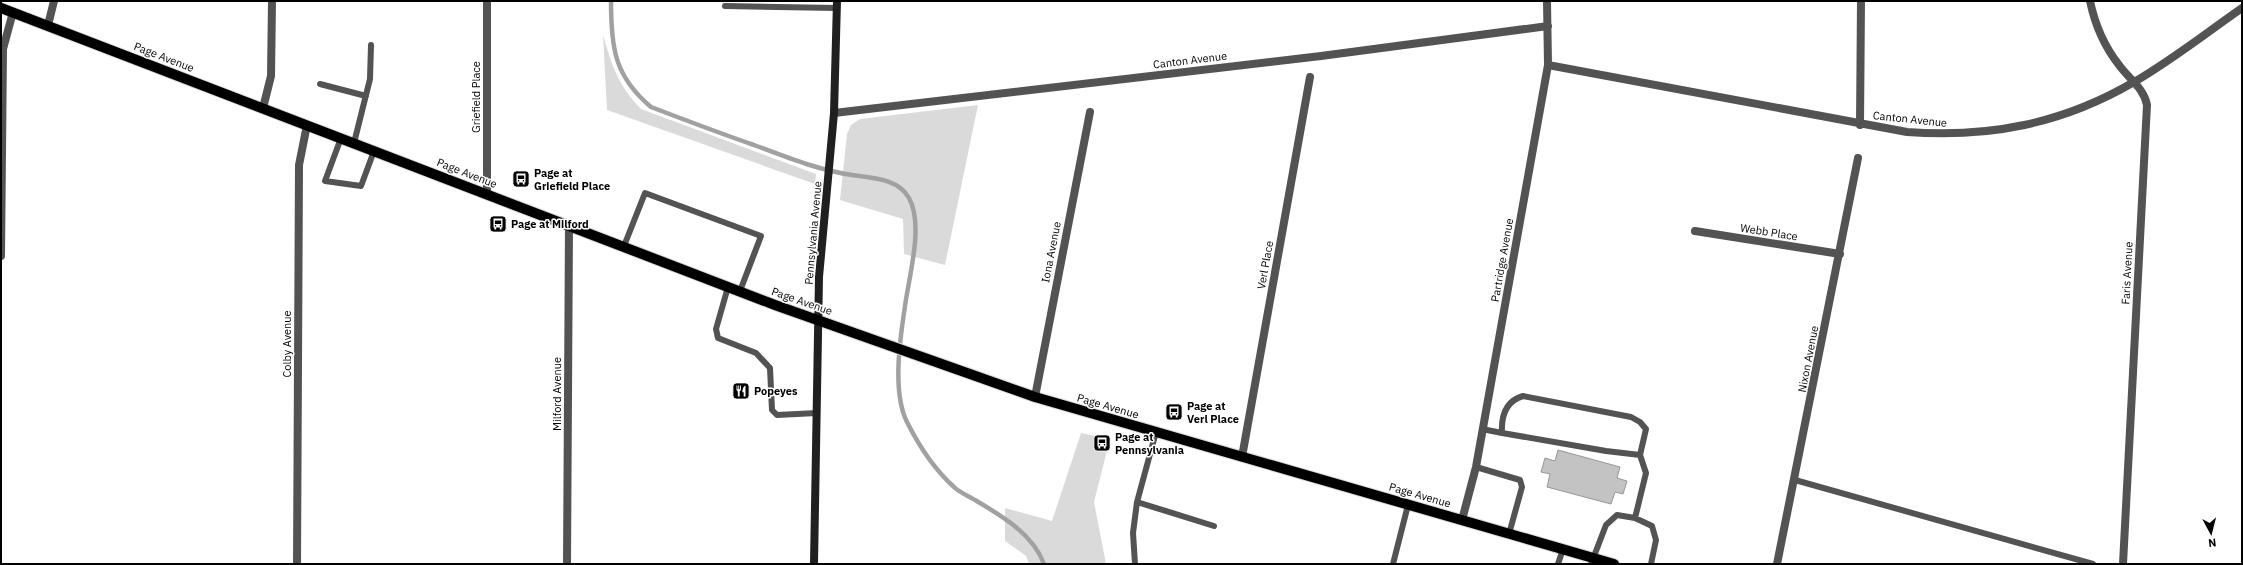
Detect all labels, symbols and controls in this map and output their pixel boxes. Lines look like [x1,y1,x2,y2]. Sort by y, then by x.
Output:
street label: Page Avenue [132,39,196,75]
street label: Canton Avenue [1152,49,1228,71]
street label: Griefield Place [469,61,483,133]
street label: Canton Avenue [1872,108,1948,130]
street label: Page Avenue [435,155,499,191]
place label: Page at Griefield Place [534,166,610,193]
bus stop icon: Page at Griefield Place [511,169,531,189]
street label: Pennsylvania Avenue [801,181,825,285]
bus stop icon: Page at Milford [488,214,508,234]
place label: Page at Milford [511,217,589,231]
street label: Partridge Avenue [1488,217,1516,303]
street label: Iona Avenue [1038,220,1064,284]
street label: Webb Place [1739,221,1799,243]
street label: Verl Place [1254,240,1276,290]
street label: Faris Avenue [2118,241,2136,305]
street label: Page Avenue [770,284,834,318]
street label: Colby Avenue [280,310,294,378]
street label: Nixon Avenue [1795,324,1821,394]
street label: Milford Avenue [550,357,564,431]
restaurant icon: Popeyes [731,381,751,401]
place label: Popeyes [754,384,798,398]
street label: Page Avenue [1076,391,1140,421]
place label: Page at Verl Place [1187,399,1239,426]
bus stop icon: Page at Verl Place [1164,402,1184,422]
place label: Page at Pennsylvania [1115,430,1184,457]
bus stop icon: Page at Pennsylvania [1092,433,1112,453]
street label: Page Avenue [1388,480,1452,510]
north arrow [2191,513,2231,553]
text: N [2207,535,2217,550]

